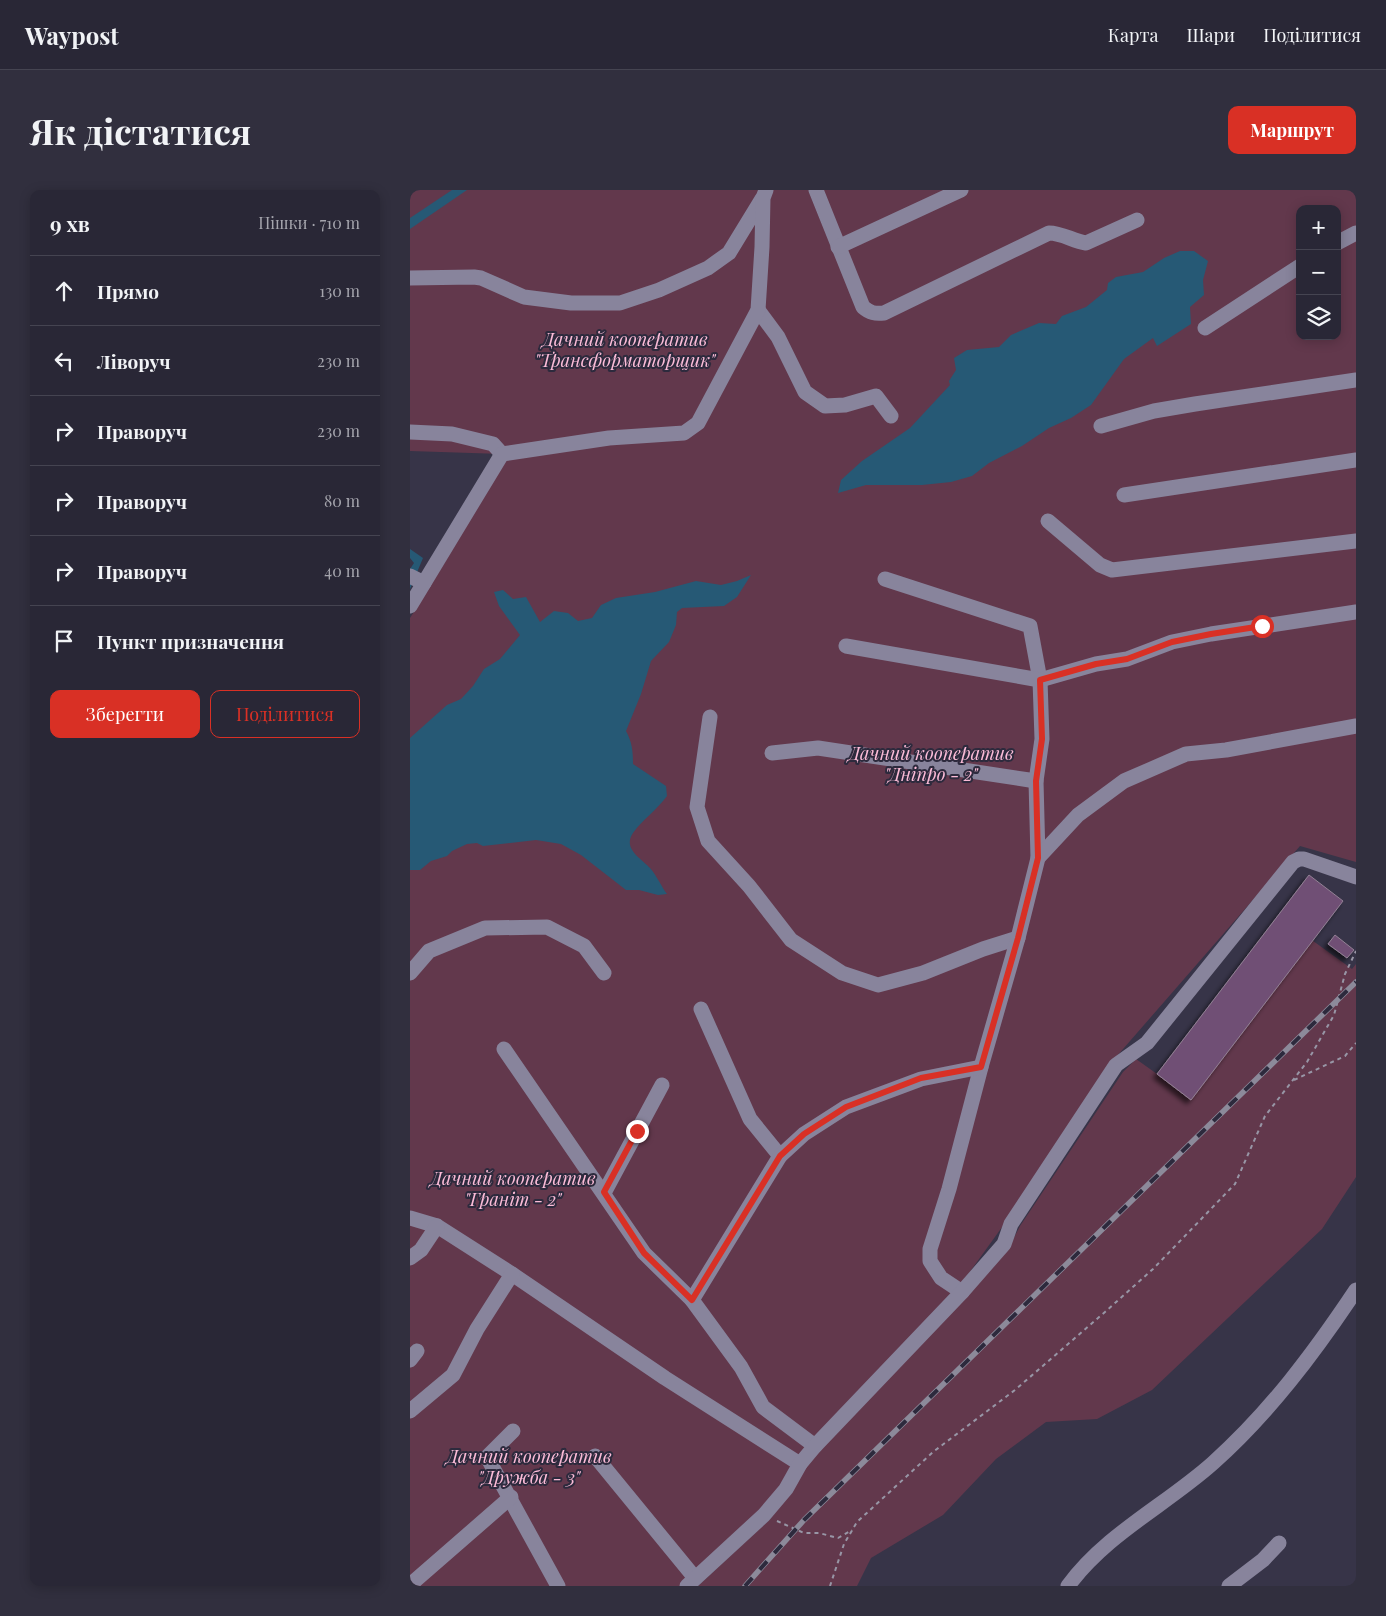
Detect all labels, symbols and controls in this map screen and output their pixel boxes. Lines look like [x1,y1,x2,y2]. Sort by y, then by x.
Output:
text: Waypost [25,19,119,51]
text: Карта [1108,23,1158,47]
text: Шари [1186,23,1235,47]
text: Поділитися [1263,23,1361,47]
button: Маршрут [1228,106,1356,154]
text: Як дістатися [30,107,251,154]
map controls [1296,205,1341,340]
button: + [1296,205,1341,250]
text: 9 хв [50,209,90,237]
text: Пішки · 710 m [258,212,360,233]
button: − [1296,250,1341,295]
icon: ahead [50,277,78,305]
text: Прямо [97,278,159,304]
text: 130 m [319,280,360,301]
button: layers [1296,295,1341,340]
park label: Дачний кооператив "Трансформаторщик" [535,327,717,372]
icon: left [50,347,78,375]
text: Ліворуч [97,348,171,374]
text: 230 m [317,350,360,371]
icon: right [50,417,78,445]
text: Праворуч [97,418,187,444]
text: 230 m [317,420,360,441]
icon: right [50,487,78,515]
text: Праворуч [97,488,187,514]
text: 80 m [324,490,360,511]
icon: right [50,557,78,585]
text: Праворуч [97,558,187,584]
text: 40 m [324,560,360,581]
route start [1251,615,1274,638]
icon: arrive [50,627,78,655]
text: Пункт призначення [97,628,284,654]
button: Зберегти [50,690,200,738]
button: Поділитися [210,690,360,738]
park label: Дачний кооператив "Дніпро - 2" [845,741,1014,786]
route end [626,1120,649,1143]
park label: Дачний кооператив "Граніт - 2" [427,1166,596,1211]
park label: Дачний кооператив "Дружба - 3" [443,1444,612,1489]

